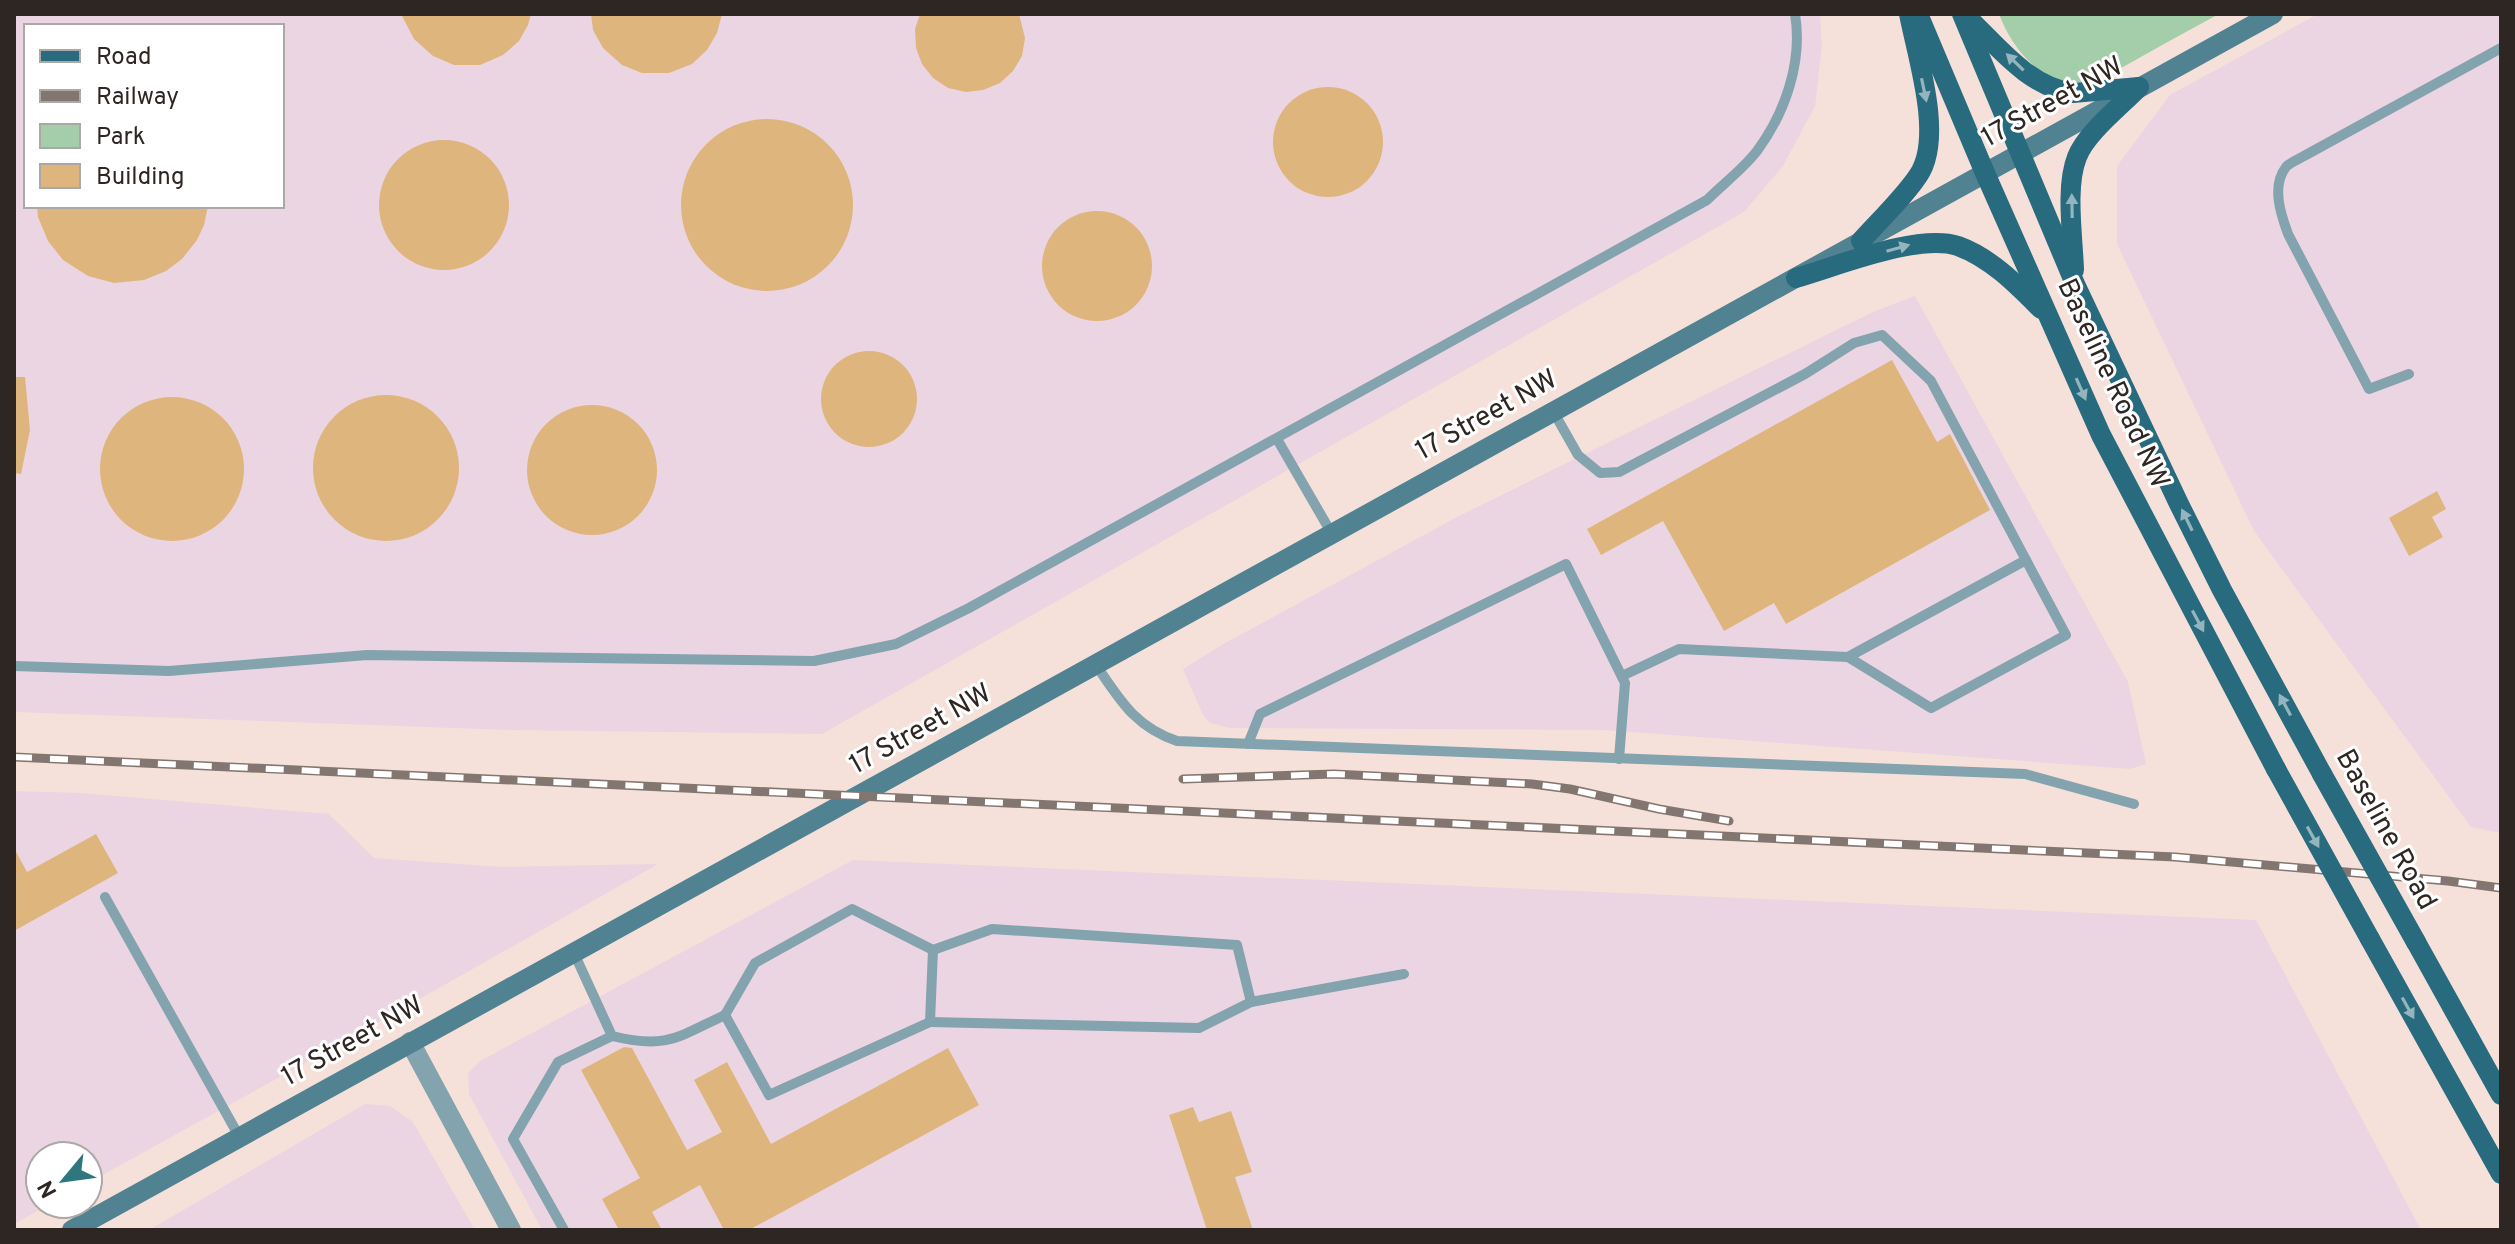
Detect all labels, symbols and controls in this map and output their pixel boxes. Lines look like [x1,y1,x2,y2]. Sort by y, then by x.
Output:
legend [24,24,284,208]
text: Road [96,43,152,73]
street label: 17 Street NW [1976,49,2130,157]
one-way arrow [2006,53,2025,72]
one-way arrow [1918,78,1931,103]
text: Railway [96,83,179,113]
text: Park [96,123,146,153]
text: Building [96,163,185,193]
one-way arrow [2066,193,2078,218]
one-way arrow [1887,241,1911,254]
street label: Baseline Road NW [2048,273,2176,495]
street label: 17 Street NW [1410,362,1564,470]
one-way arrow [2075,377,2088,401]
one-way arrow [2180,509,2194,532]
one-way arrow [2192,610,2205,633]
street label: 17 Street NW [844,676,998,784]
one-way arrow [2278,694,2292,716]
street label: Baseline Road [2326,743,2444,917]
one-way arrow [2306,826,2320,848]
street label: 17 Street NW [276,988,430,1096]
one-way arrow [2402,996,2415,1019]
north arrow [24,1140,104,1220]
text: N [33,1175,64,1202]

